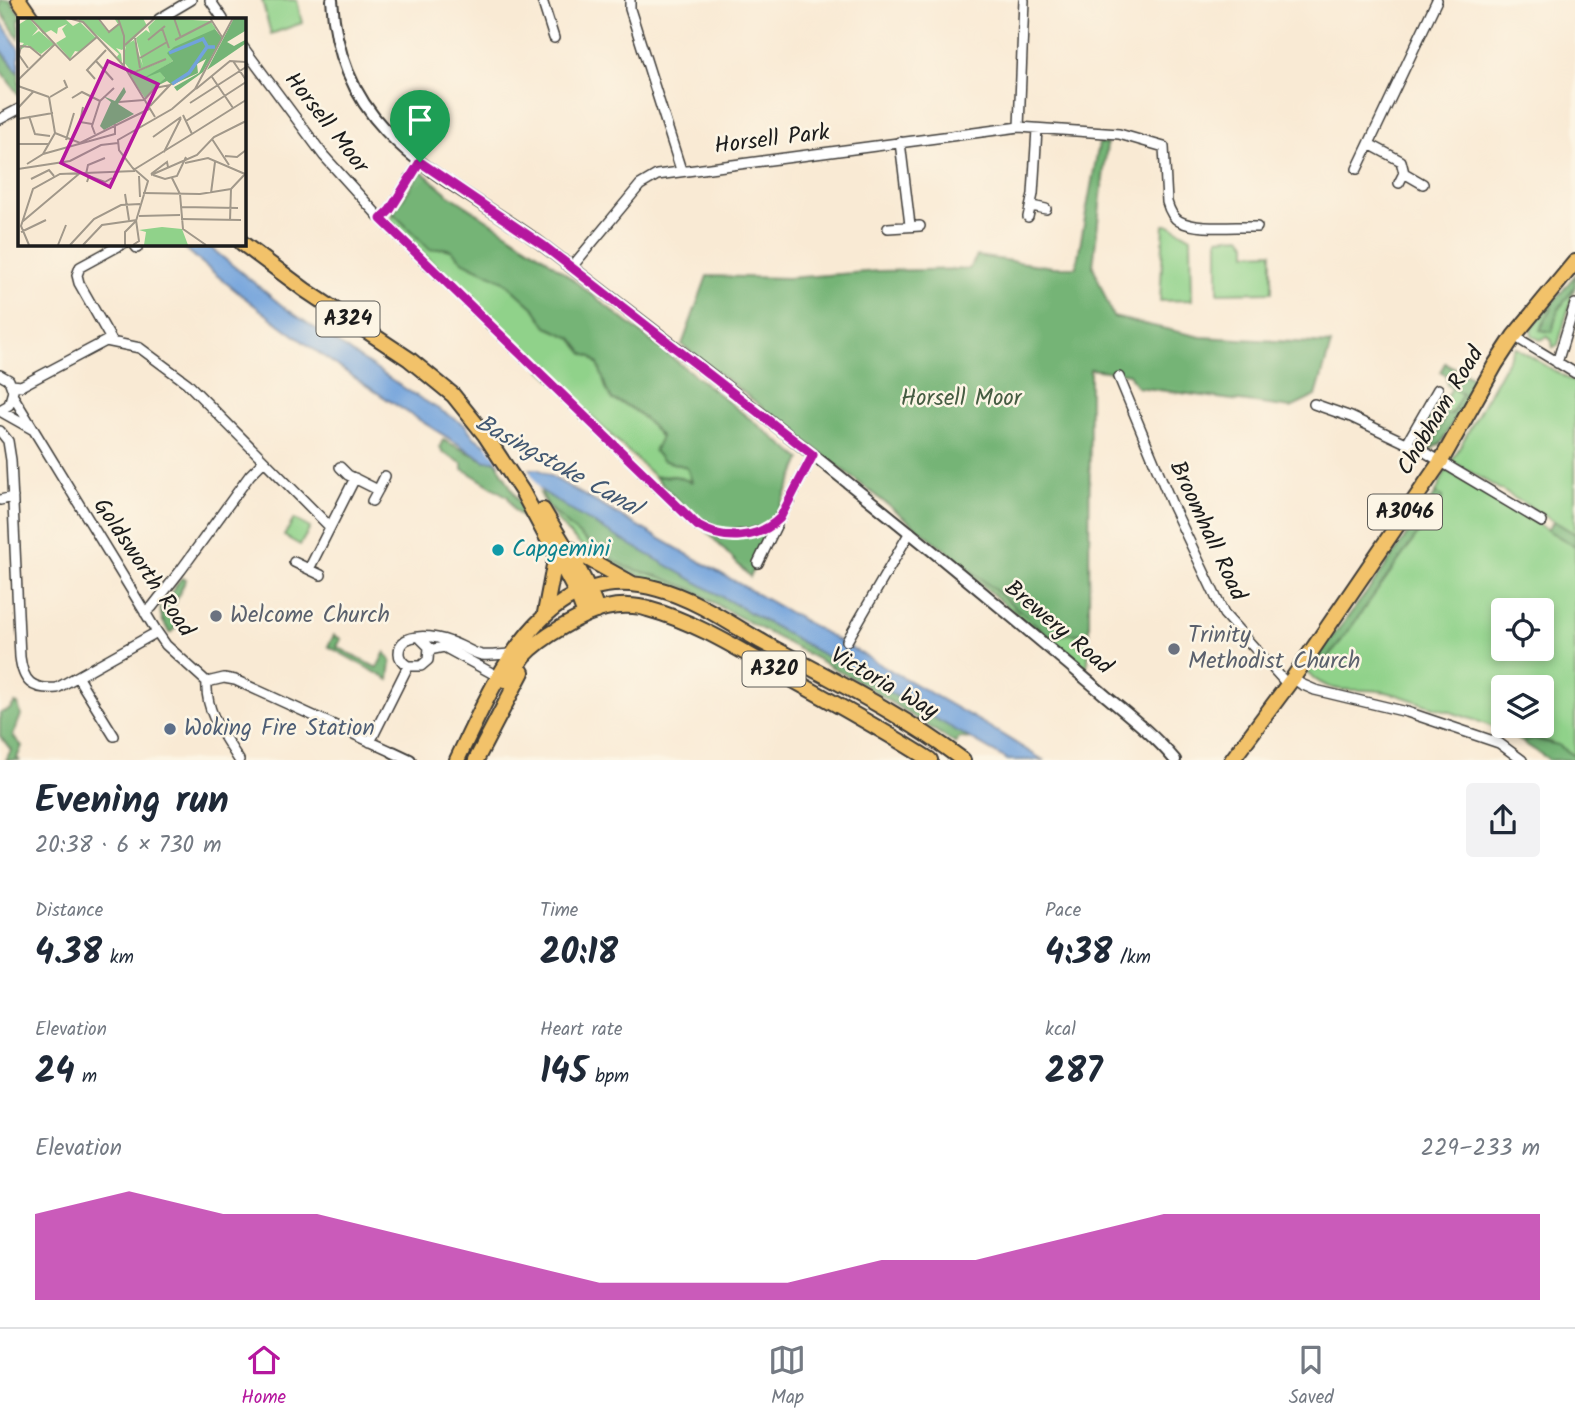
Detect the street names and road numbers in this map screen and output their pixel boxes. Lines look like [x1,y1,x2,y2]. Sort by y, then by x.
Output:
street label: Horsell Moor [275,64,378,183]
street label: Horsell Park [712,115,832,165]
road number: A324 [316,302,380,336]
street label: Chobham Road [1388,339,1494,483]
street label: Broomhall Road [1159,455,1255,608]
street label: Goldsworth Road [83,491,203,645]
road number: A3046 [1368,494,1442,530]
street label: Brewery Road [996,572,1121,685]
street label: Victoria Way [823,638,945,730]
road number: A320 [742,652,806,686]

